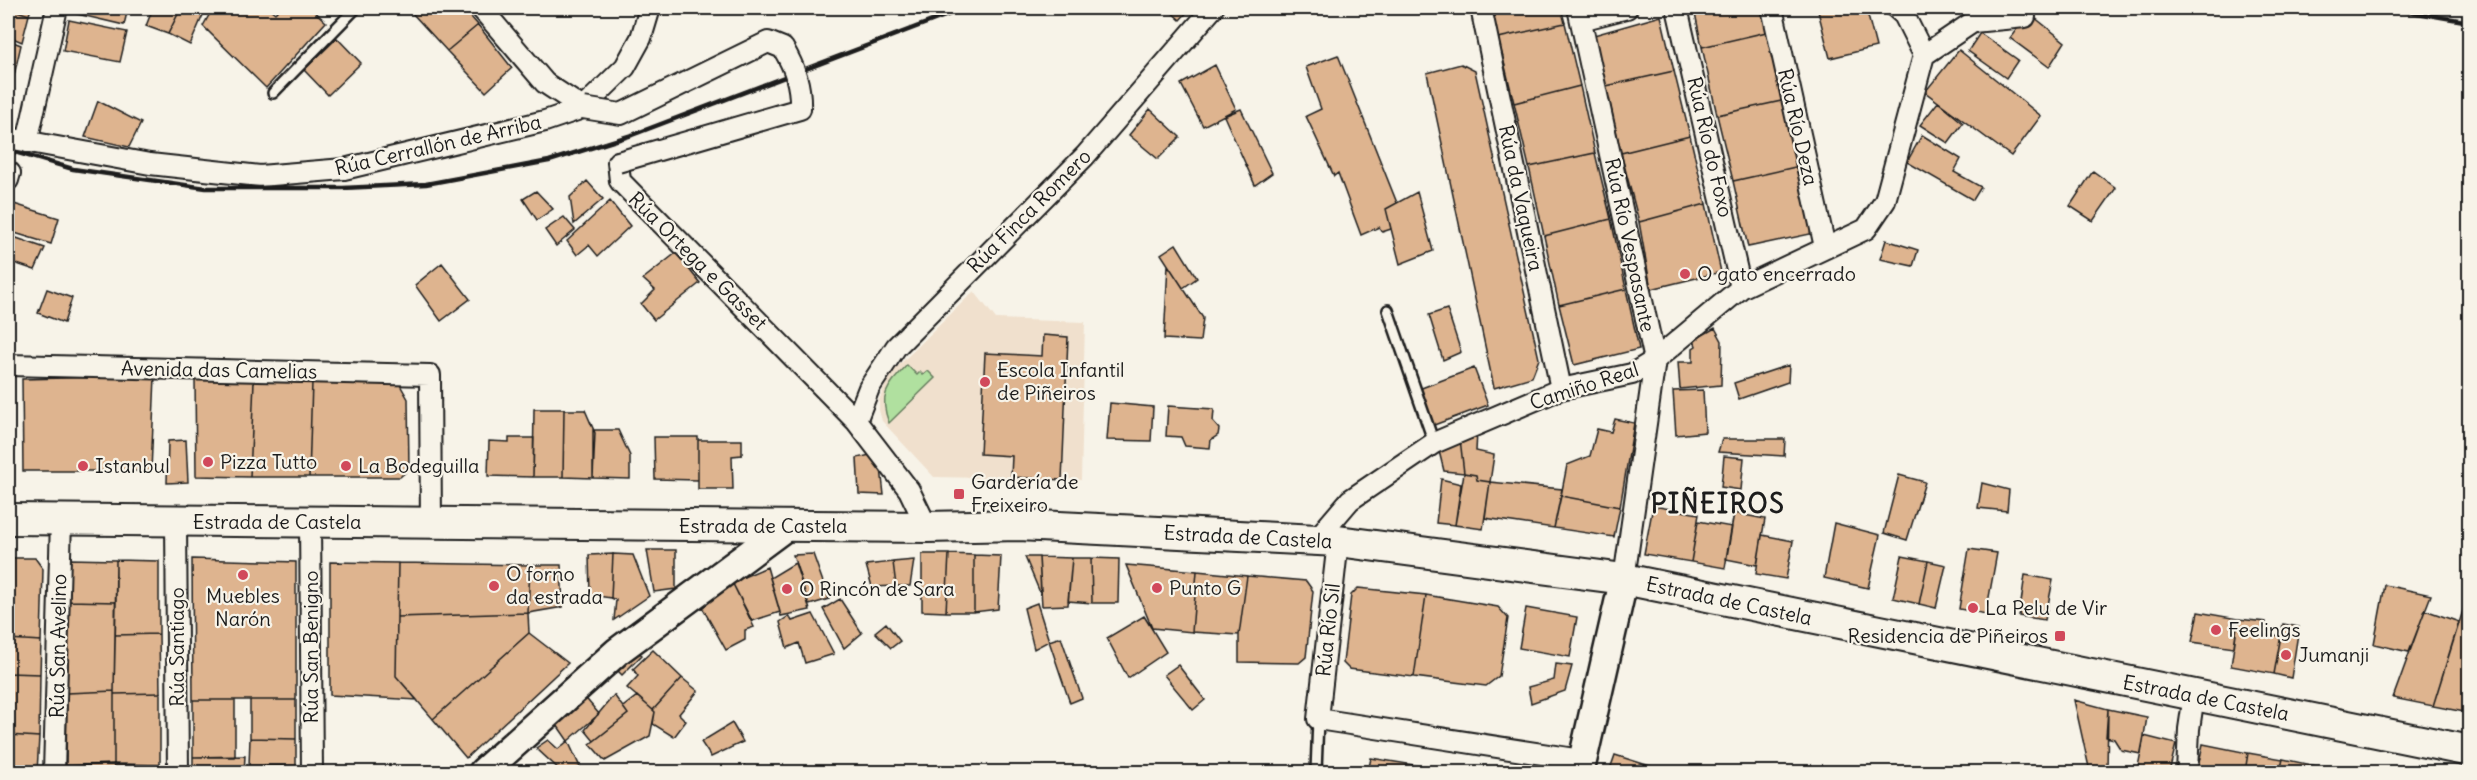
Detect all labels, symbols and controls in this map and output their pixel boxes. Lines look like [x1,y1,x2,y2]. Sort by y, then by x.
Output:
street label: Rúa Río Deza [1773,66,1824,188]
street label: Rúa Río do Foxo [1682,74,1739,220]
street label: Rúa Cerrallón de Arriba [332,109,544,180]
street label: Rúa da Vaqueira [1494,123,1549,273]
street label: Rúa Finca Romero [961,143,1096,278]
street label: Rúa Río Vespasante [1600,156,1661,334]
street label: Rúa Ortega e Gasset [624,186,773,335]
place label: O gato encerrado [1697,261,1856,286]
marker: O gato encerrado [1678,267,1692,281]
street label: Avenida das Camelias [121,355,317,384]
street label: Camiño Real [1526,356,1641,415]
place label: Escola Infantil de Piñeiros [997,357,1125,405]
marker: Escola Infantil de Piñeiros [978,375,992,389]
place label: Pizza Tutto [220,449,317,474]
place label: Istanbul [95,453,170,478]
place label: La Bodeguilla [358,453,479,478]
marker: Pizza Tutto [201,455,215,469]
marker: Istanbul [76,459,90,473]
marker: La Bodeguilla [339,459,353,473]
place label: Gardería de Freixeiro [971,469,1079,517]
district label: PIÑEIROS [1651,486,1785,520]
marker: Gardería de Freixeiro [952,487,966,501]
street label: Estrada de Castela [193,509,361,534]
street label: Estrada de Castela [679,513,847,538]
street label: Estrada de Castela [1163,520,1333,553]
place label: O forno da estrada [506,561,603,609]
marker: Muebles Narón [236,568,250,582]
street label: Rúa San Benigno [298,570,323,724]
street label: Estrada de Castela [1644,571,1814,630]
street label: Rúa San Avelino [44,574,71,718]
place label: Punto G [1169,575,1241,600]
place label: O Rincón de Sara [799,576,955,601]
marker: O forno da estrada [487,579,501,593]
marker: Punto G [1150,581,1164,595]
marker: O Rincón de Sara [780,582,794,596]
street label: Rúa Río Sil [1310,582,1345,678]
place label: Muebles Narón [206,583,280,631]
street label: Rúa Santiago [164,587,189,707]
place label: La Pelu de Vir [1985,595,2107,620]
marker: La Pelu de Vir [1966,601,1980,615]
place label: Feelings [2228,617,2301,642]
place label: Residencia de Piñeiros [1848,623,2048,648]
marker: Feelings [2209,623,2223,637]
marker: Residencia de Piñeiros [2053,629,2067,643]
place label: Jumanji [2298,642,2369,667]
marker: Jumanji [2279,648,2293,662]
street label: Estrada de Castela [2121,669,2291,726]

